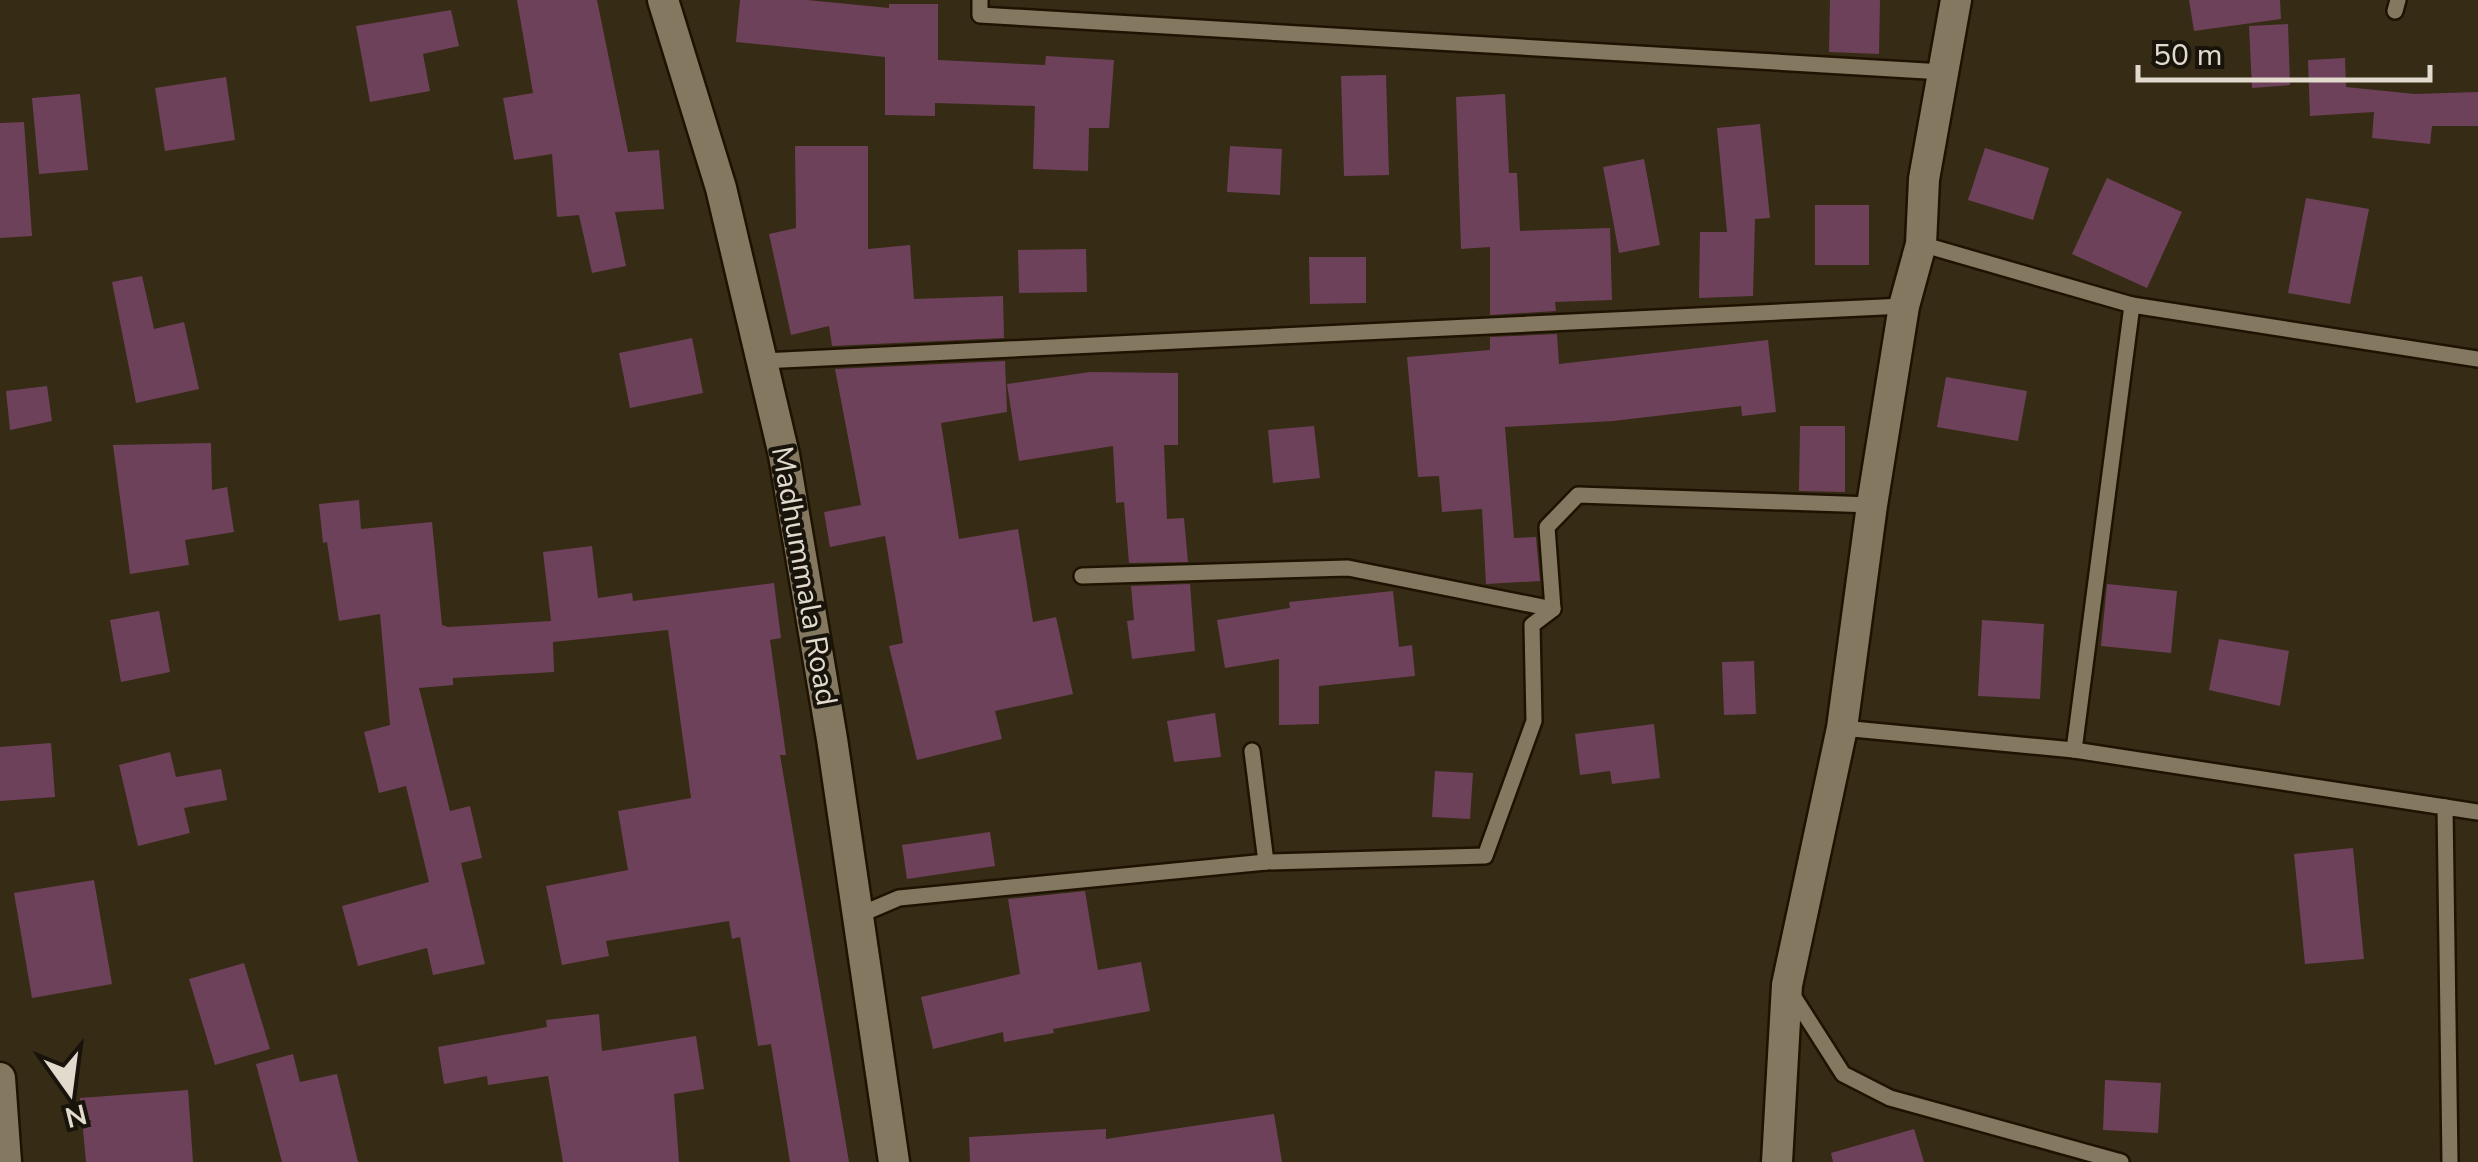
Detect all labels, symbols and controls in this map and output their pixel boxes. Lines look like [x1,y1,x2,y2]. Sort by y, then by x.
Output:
scale bar [2138,20,2430,82]
text: 50 m [2153,35,2222,76]
street label: Madhummala Road [761,443,847,709]
north arrow [20,1042,120,1142]
text: N [61,1094,91,1136]

